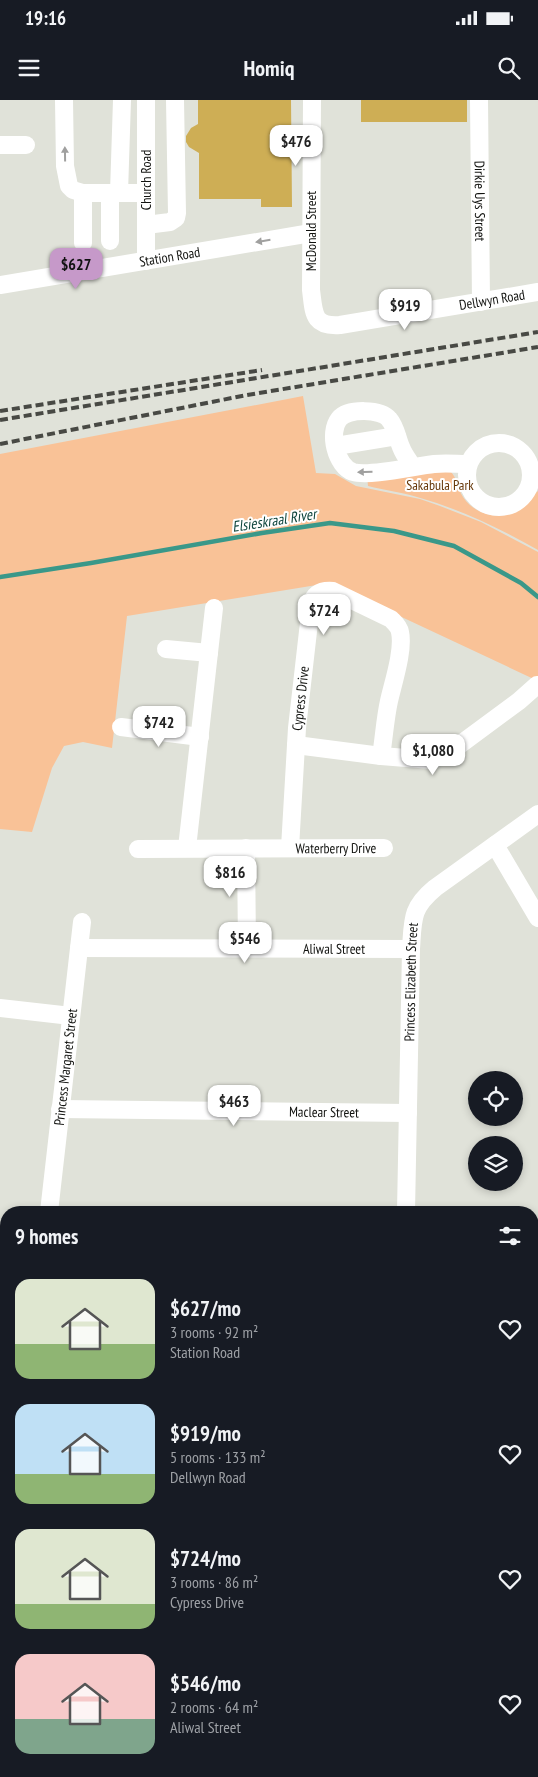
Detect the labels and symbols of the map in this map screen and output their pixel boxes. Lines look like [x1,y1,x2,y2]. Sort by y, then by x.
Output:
pin: $476 [266,124,326,167]
one-way arrow [61,146,69,162]
street label: Church Road [137,150,155,210]
street label: Dirkie Uys Street [471,161,489,242]
street label: McDonald Street [302,191,320,271]
one-way arrow [255,238,271,246]
street label: Station Road [138,243,201,271]
pin: $627 [46,248,106,290]
street label: Dellwyn Road [458,285,526,314]
pin: $919 [375,288,435,331]
one-way arrow [356,468,372,476]
park label: Sakabula Park [406,476,474,494]
water label: Elsieskraal River [231,504,319,536]
pin: $724 [294,594,354,636]
street label: Cypress Drive [288,665,313,732]
pin: $742 [129,706,189,748]
pin: $1,080 [392,734,474,776]
street label: Waterberry Drive [296,839,377,857]
pin: $816 [200,856,260,898]
street label: Princess Elizabeth Street [400,921,422,1042]
pin: $546 [215,922,275,964]
street label: Aliwal Street [303,940,365,958]
street label: Princess Margaret Street [50,1007,81,1126]
pin: $463 [204,1084,264,1127]
street label: Maclear Street [289,1103,359,1121]

